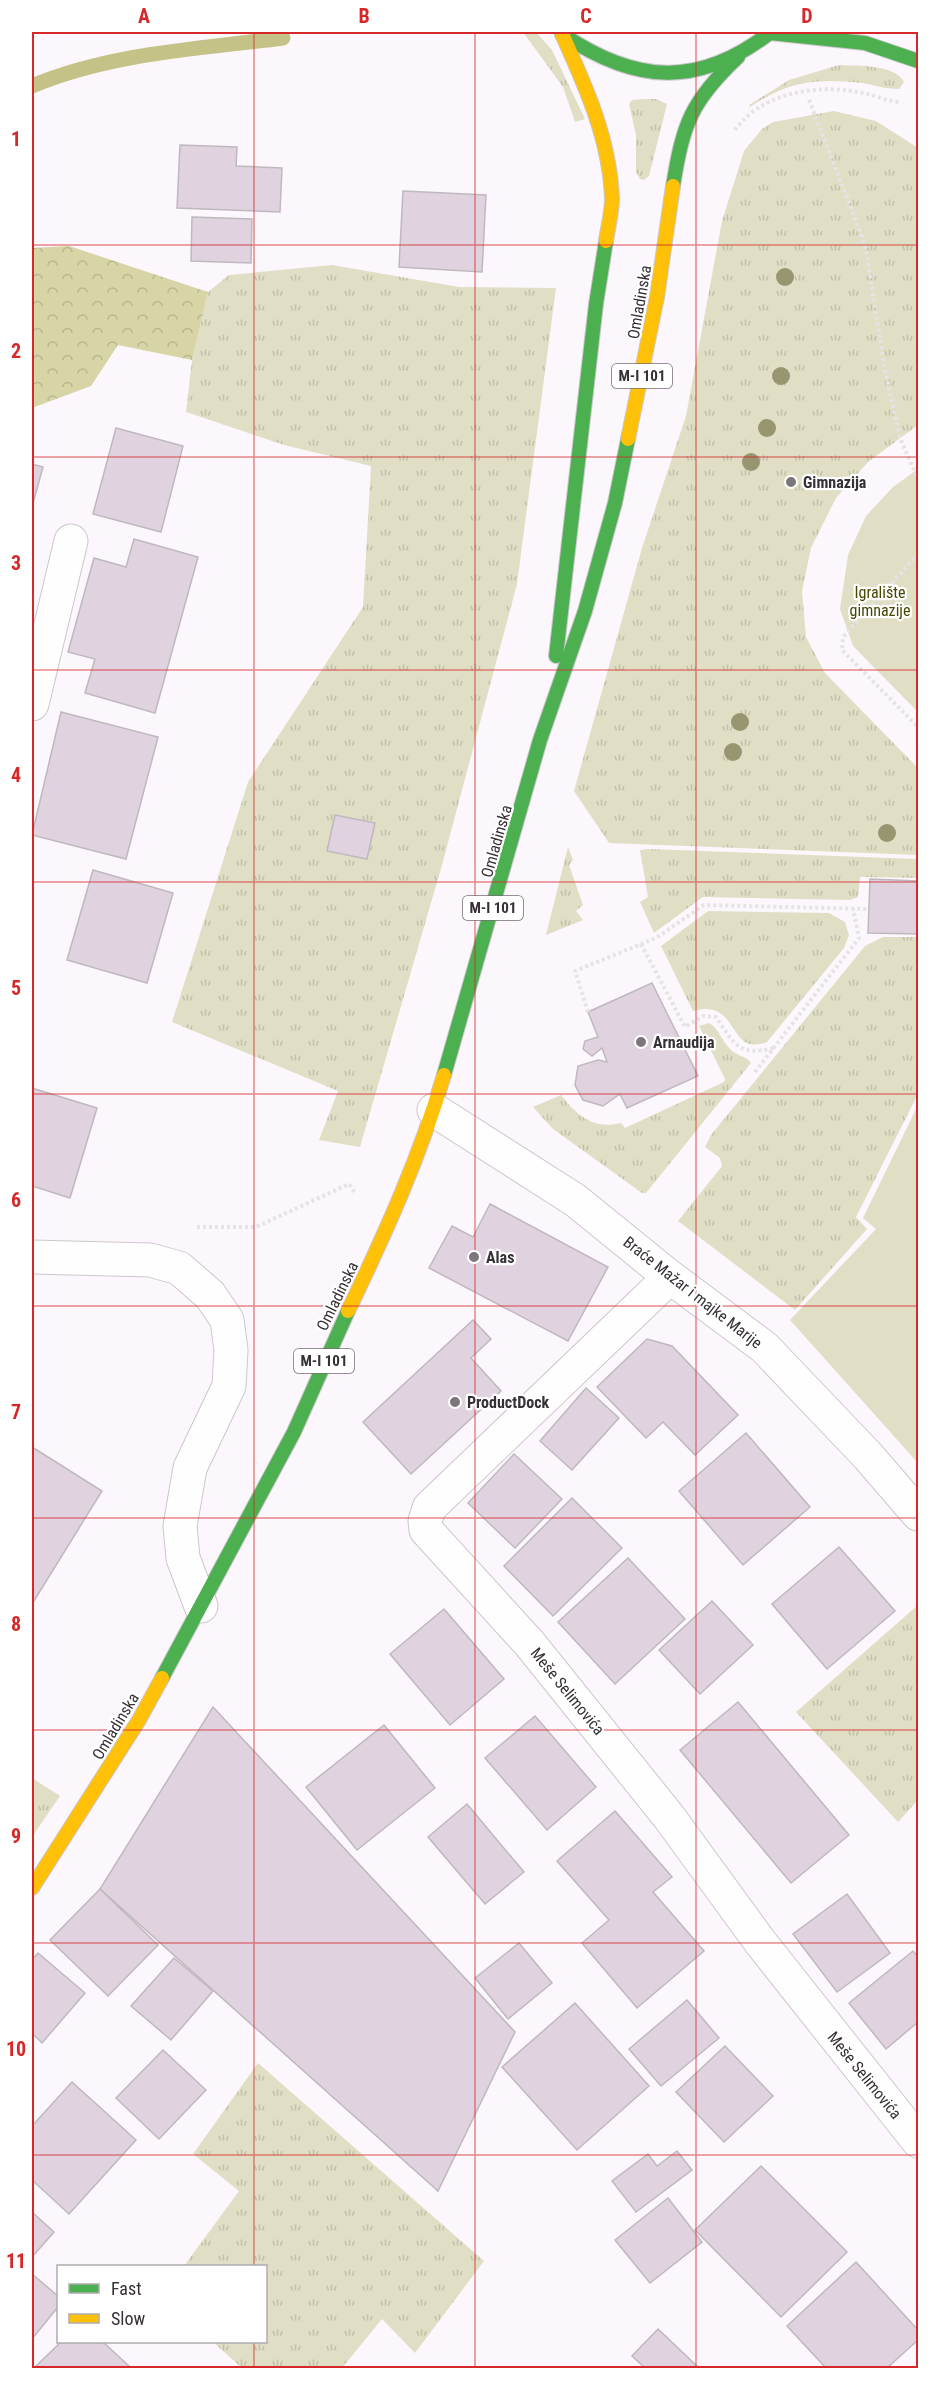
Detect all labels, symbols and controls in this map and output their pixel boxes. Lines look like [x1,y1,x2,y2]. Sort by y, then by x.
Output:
text: A [138,4,150,28]
text: B [358,4,370,28]
text: C [580,4,592,28]
text: D [801,4,813,28]
text: 1 [11,127,21,151]
street label: Omladinska [624,264,655,340]
text: 2 [11,339,21,363]
road number: M-I 101 [612,364,672,388]
place label: Gimnazija [803,473,867,492]
marker: Gimnazija [784,475,798,489]
text: 3 [11,551,21,575]
park label: Igralište gimnazije [850,583,910,620]
text: 4 [11,763,21,787]
street label: Omladinska [477,803,516,880]
road number: M-I 101 [463,896,523,920]
text: 5 [11,976,21,1000]
place label: Arnaudija [653,1033,715,1052]
marker: Arnaudija [634,1035,648,1049]
text: 6 [11,1188,21,1212]
street label: Braće Mažar i majke Marije [620,1232,766,1352]
place label: Alas [486,1248,514,1267]
marker: Alas [467,1250,481,1264]
street label: Omladinska [313,1259,362,1334]
road number: M-I 101 [294,1349,354,1373]
place label: ProductDock [467,1393,549,1412]
marker: ProductDock [448,1395,462,1409]
text: 7 [11,1400,21,1424]
text: 8 [11,1612,21,1636]
street label: Meše Selimovića [527,1644,609,1739]
street label: Omladinska [88,1689,143,1763]
text: 9 [11,1824,21,1848]
street label: Meše Selimovića [824,2028,906,2123]
text: 10 [6,2037,26,2061]
text: 11 [6,2249,26,2273]
legend [57,2265,267,2343]
text: Fast [111,2278,142,2299]
text: Slow [111,2308,146,2329]

